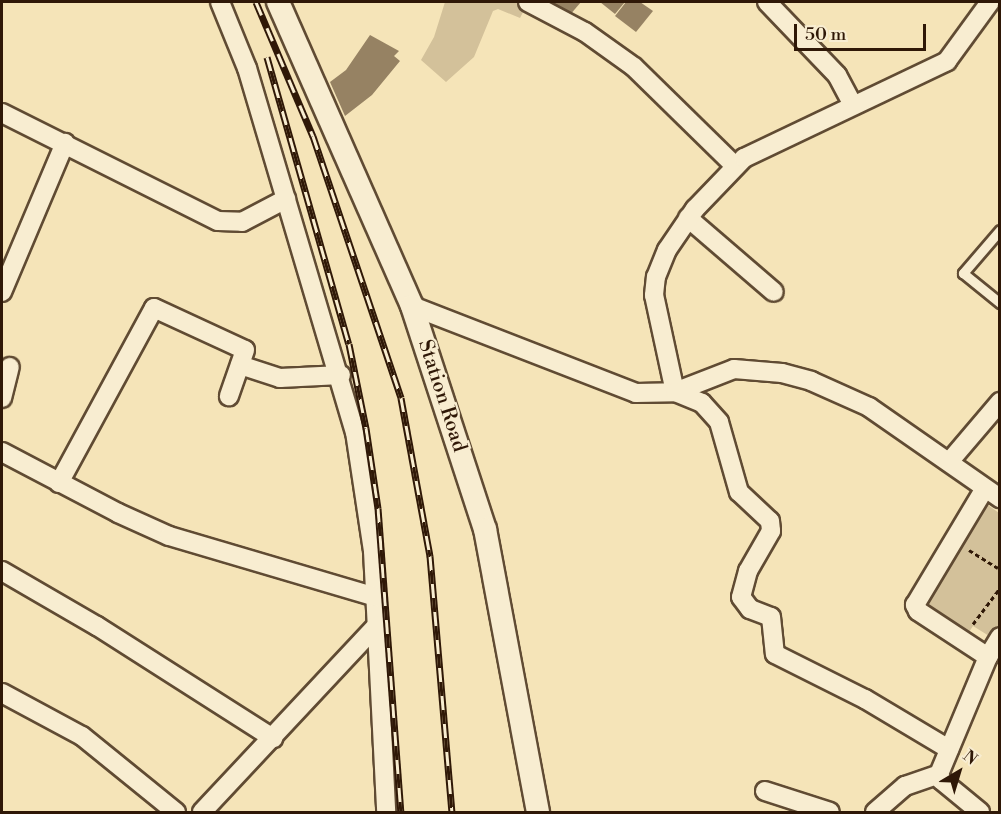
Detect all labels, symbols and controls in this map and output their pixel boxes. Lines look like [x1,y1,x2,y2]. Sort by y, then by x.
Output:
scale bar [797,12,929,50]
text: 50 m [805,23,846,46]
street label: Station Road [413,337,471,455]
north arrow [929,742,989,802]
text: N [959,746,981,770]

